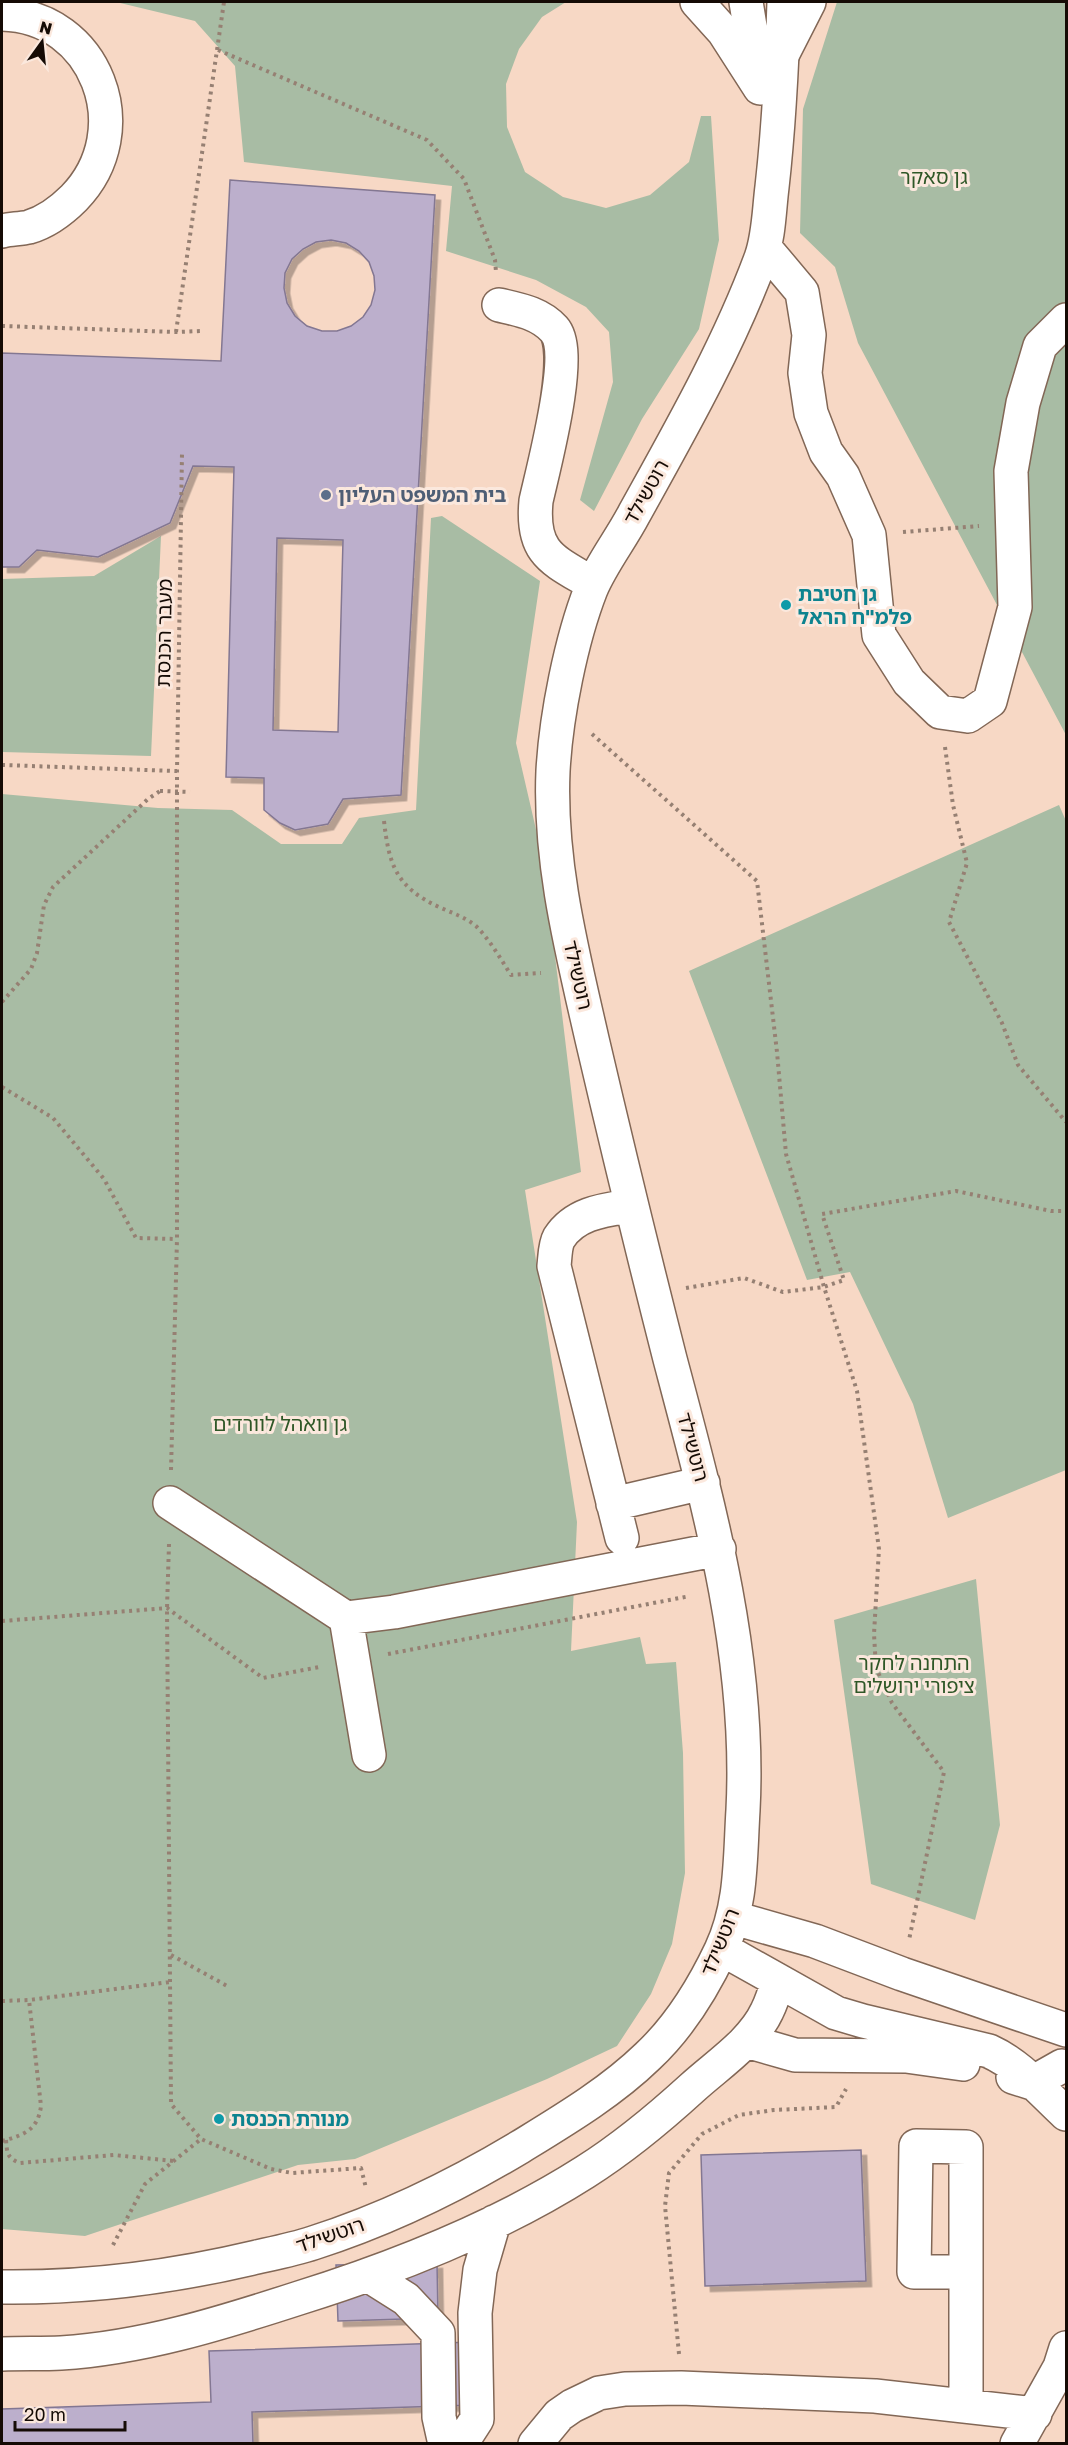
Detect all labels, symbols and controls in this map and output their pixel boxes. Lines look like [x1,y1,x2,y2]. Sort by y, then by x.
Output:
north arrow [12,12,72,72]
text: N [37,16,54,39]
park label: גן סאקר [900,164,968,188]
street label: רוטשילד [618,455,673,528]
place label: בית המשפט העליון [338,482,506,506]
marker: בית המשפט העליון [319,488,333,502]
street label: מעבר הכנסת [150,579,176,687]
place label: גן חטיבת פלמ"ח הראל [798,581,912,628]
marker: גן חטיבת פלמ"ח הראל [779,598,793,612]
street label: רוטשילד [559,938,599,1012]
street label: רוטשילד [673,1410,715,1484]
park label: גן וואהל לוורדים [213,1411,348,1435]
park label: התחנה לחקר ציפורי ירושלים [853,1650,975,1697]
street label: רוטשילד [695,1904,743,1979]
place label: מנורת הכנסת [231,2106,349,2130]
marker: מנורת הכנסת [212,2112,226,2126]
street label: רוטשילד [292,2211,367,2257]
scale bar [15,2394,124,2432]
text: 20 m [24,2403,66,2425]

